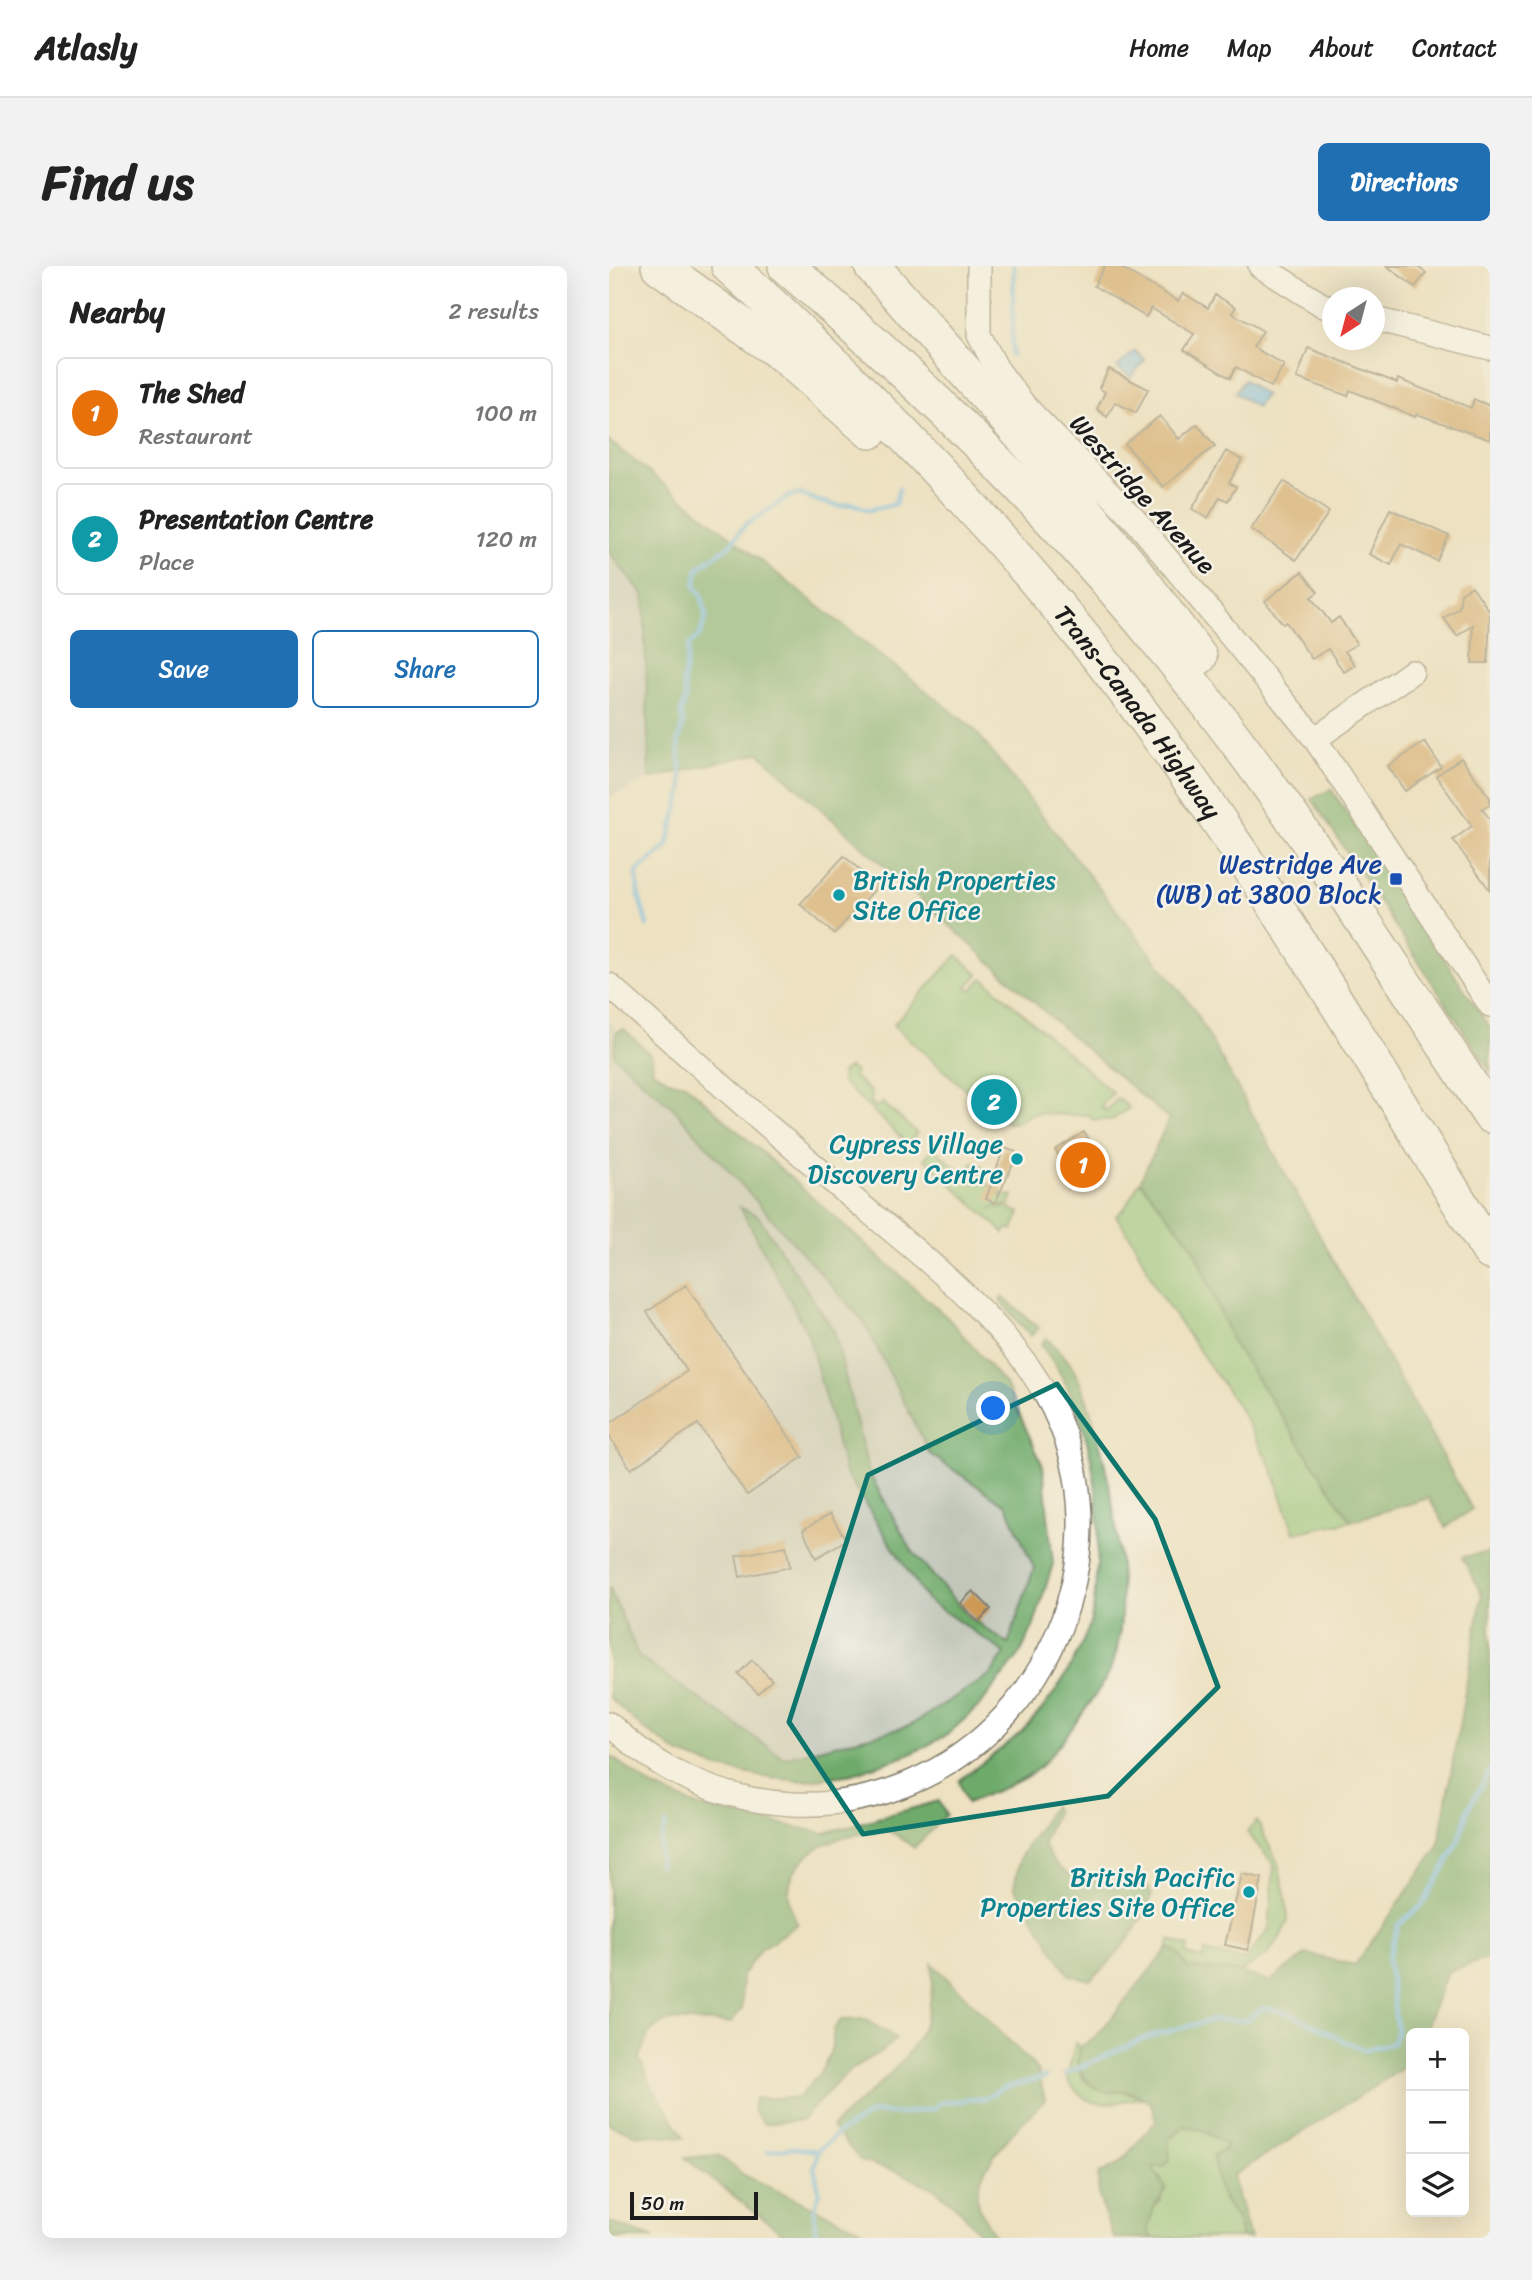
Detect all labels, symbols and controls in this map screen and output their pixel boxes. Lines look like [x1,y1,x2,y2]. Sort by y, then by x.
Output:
text: Atlasly [35,19,137,77]
text: Home [1129,27,1189,69]
text: Map [1227,27,1271,69]
text: About [1309,27,1374,69]
text: Contact [1412,27,1497,69]
text: Find us [42,139,194,226]
button: Directions [1318,143,1490,221]
text: Nearby [70,285,165,339]
north arrow [1322,287,1385,350]
text: 2 results [448,291,539,332]
text: The Shed [139,370,244,416]
text: 1 [90,393,100,434]
text: 100 m [474,393,537,434]
street label: Westridge Avenue [1058,403,1229,585]
text: Restaurant [139,416,253,457]
text: Presentation Centre [139,496,373,542]
text: 2 [88,519,102,560]
text: 120 m [476,519,537,560]
text: Place [139,542,194,583]
street label: Trans-Canada Highway [1042,594,1234,829]
button: Save [70,630,298,708]
button: Share [312,630,539,708]
place label: Westridge Ave (WB) at 3800 Block [1156,841,1382,917]
place label: British Properties Site Office [853,857,1056,933]
marker: Westridge Ave (WB) at 3800 Block [1388,871,1404,887]
marker: British Properties Site Office [831,887,847,903]
pin: 2 [971,1076,1017,1128]
place label: Cypress Village Discovery Centre [808,1121,1003,1197]
pin: 1 [1060,1139,1106,1191]
marker: Cypress Village Discovery Centre [1009,1151,1025,1167]
your location [976,1391,1010,1425]
place label: British Pacific Properties Site Office [980,1854,1235,1930]
marker: British Pacific Properties Site Office [1241,1884,1257,1900]
map controls [1406,2028,1469,2217]
button: + [1406,2028,1469,2091]
button: − [1406,2091,1469,2154]
button: layers [1406,2154,1469,2217]
text: 50 m [641,2187,684,2220]
scale bar [630,2189,758,2221]

